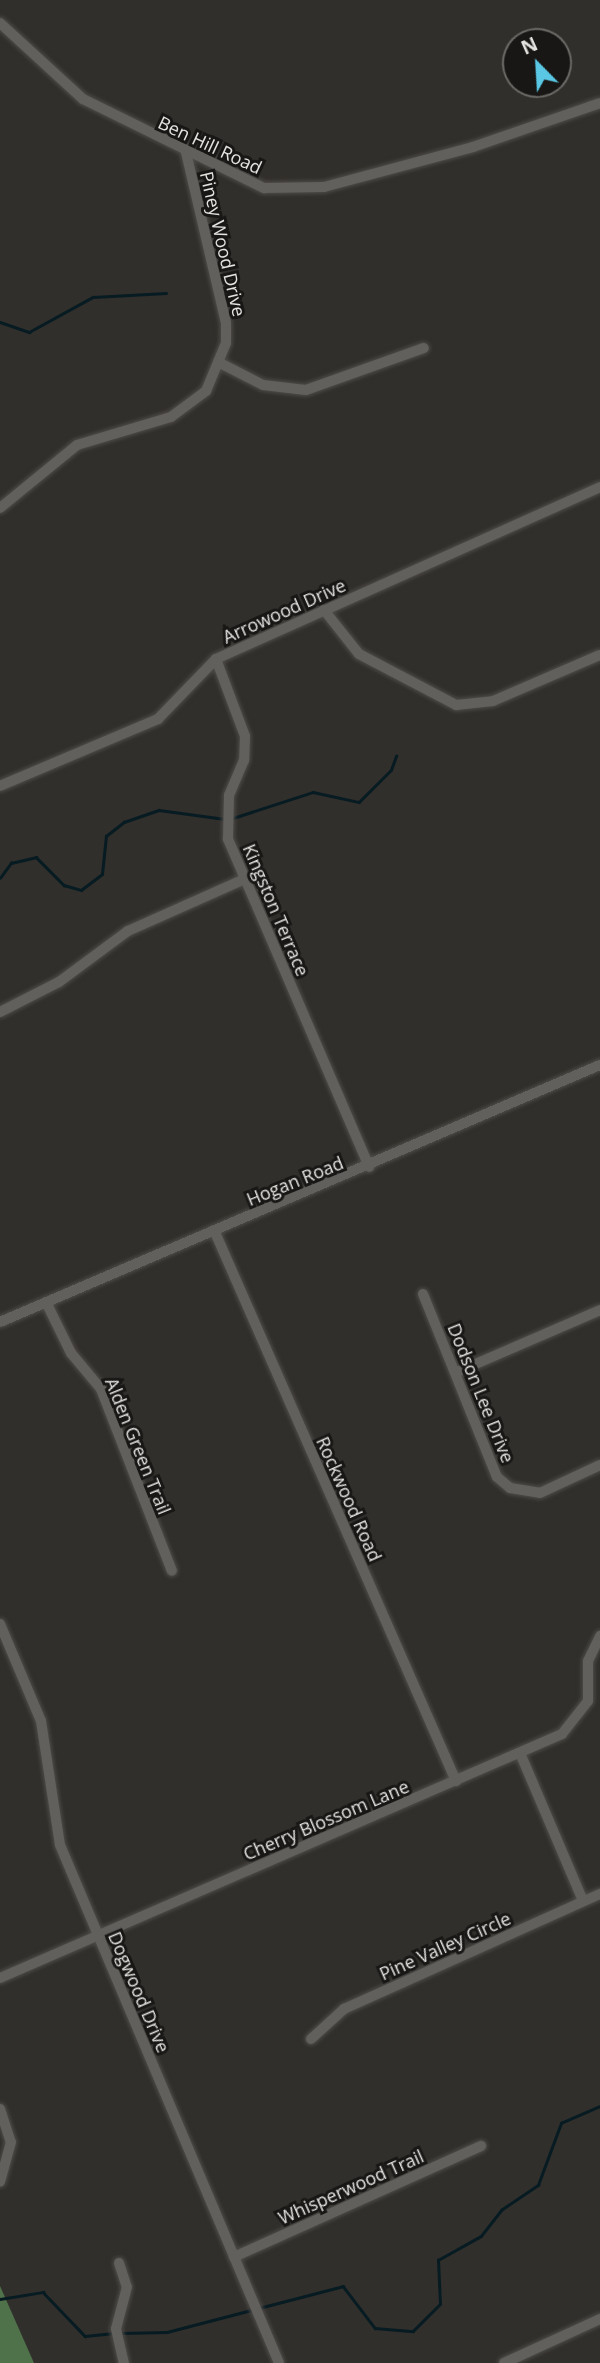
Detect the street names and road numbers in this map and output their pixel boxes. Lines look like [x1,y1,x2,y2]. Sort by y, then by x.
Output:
street label: Ben Hill Road [155,112,265,178]
street label: Piney Wood Drive [196,169,250,319]
street label: Arrowood Drive [219,574,349,648]
street label: Kingston Terrace [238,841,314,979]
street label: Hogan Road [243,1152,347,1210]
street label: Dodson Lee Drive [443,1320,519,1466]
street label: Alden Green Trail [101,1375,175,1517]
street label: Rockwood Road [312,1433,386,1565]
street label: Cherry Blossom Lane [240,1775,412,1865]
street label: Pine Valley Circle [376,1907,514,1985]
street label: Dogwood Drive [104,1928,174,2056]
street label: Whisperwood Trail [275,2145,427,2229]

